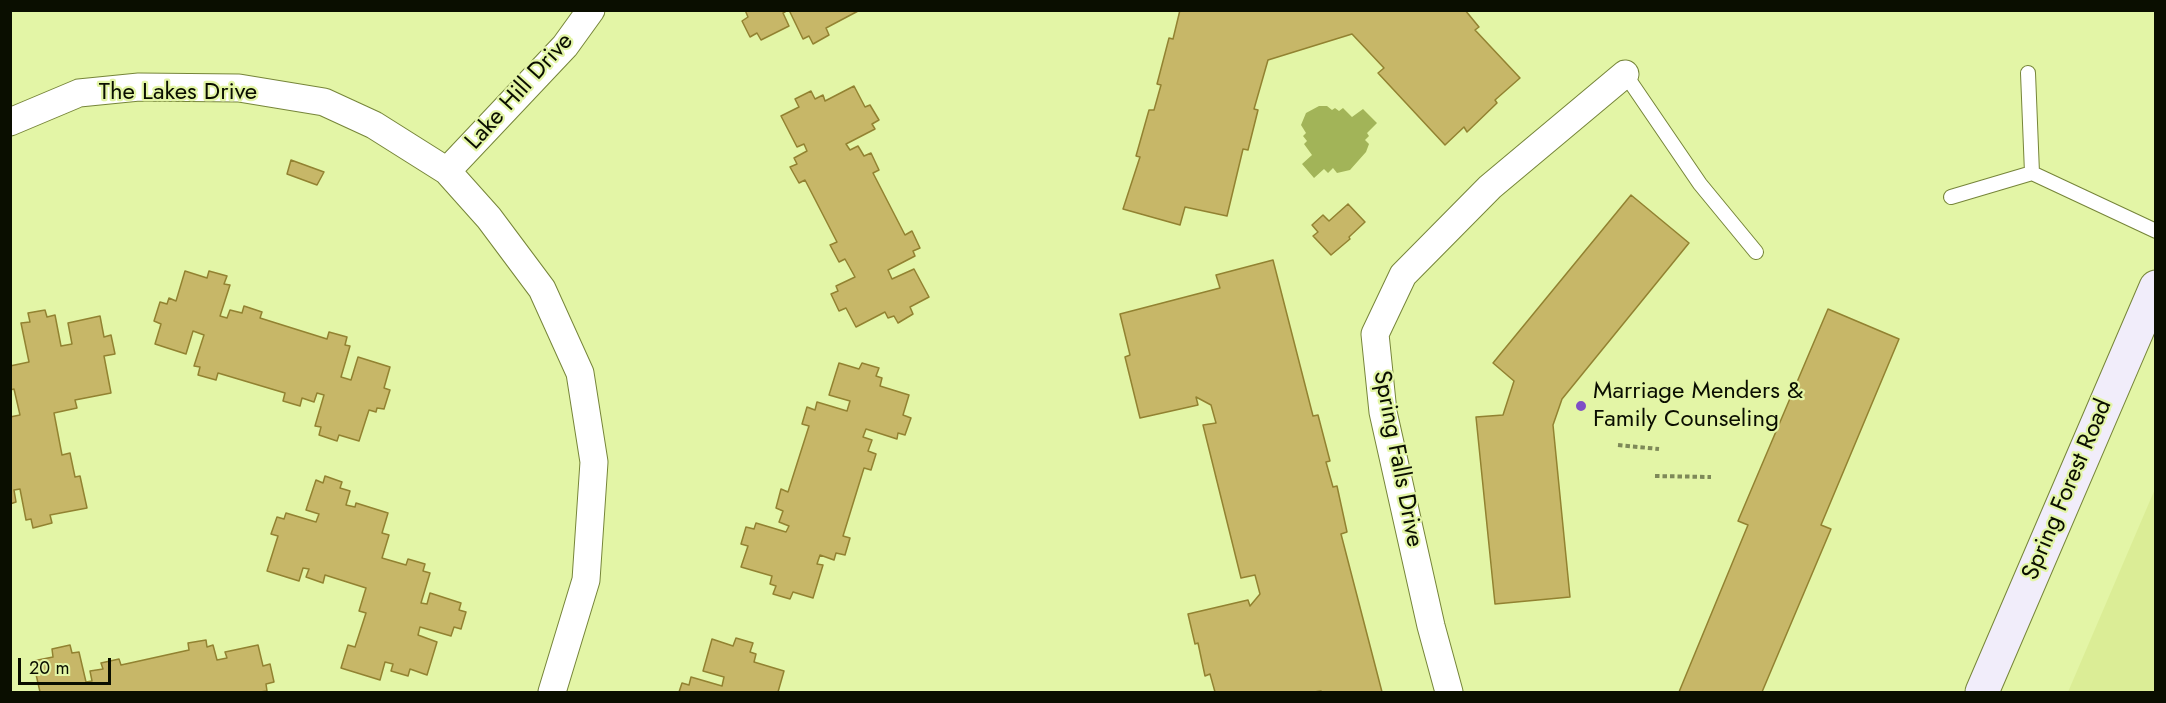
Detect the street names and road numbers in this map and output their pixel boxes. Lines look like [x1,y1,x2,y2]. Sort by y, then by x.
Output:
street label: Lake Hill Drive [460,28,580,156]
street label: The Lakes Drive [99,79,257,107]
street label: Spring Falls Drive [1366,368,1428,550]
street label: Spring Forest Road [2017,395,2119,585]

